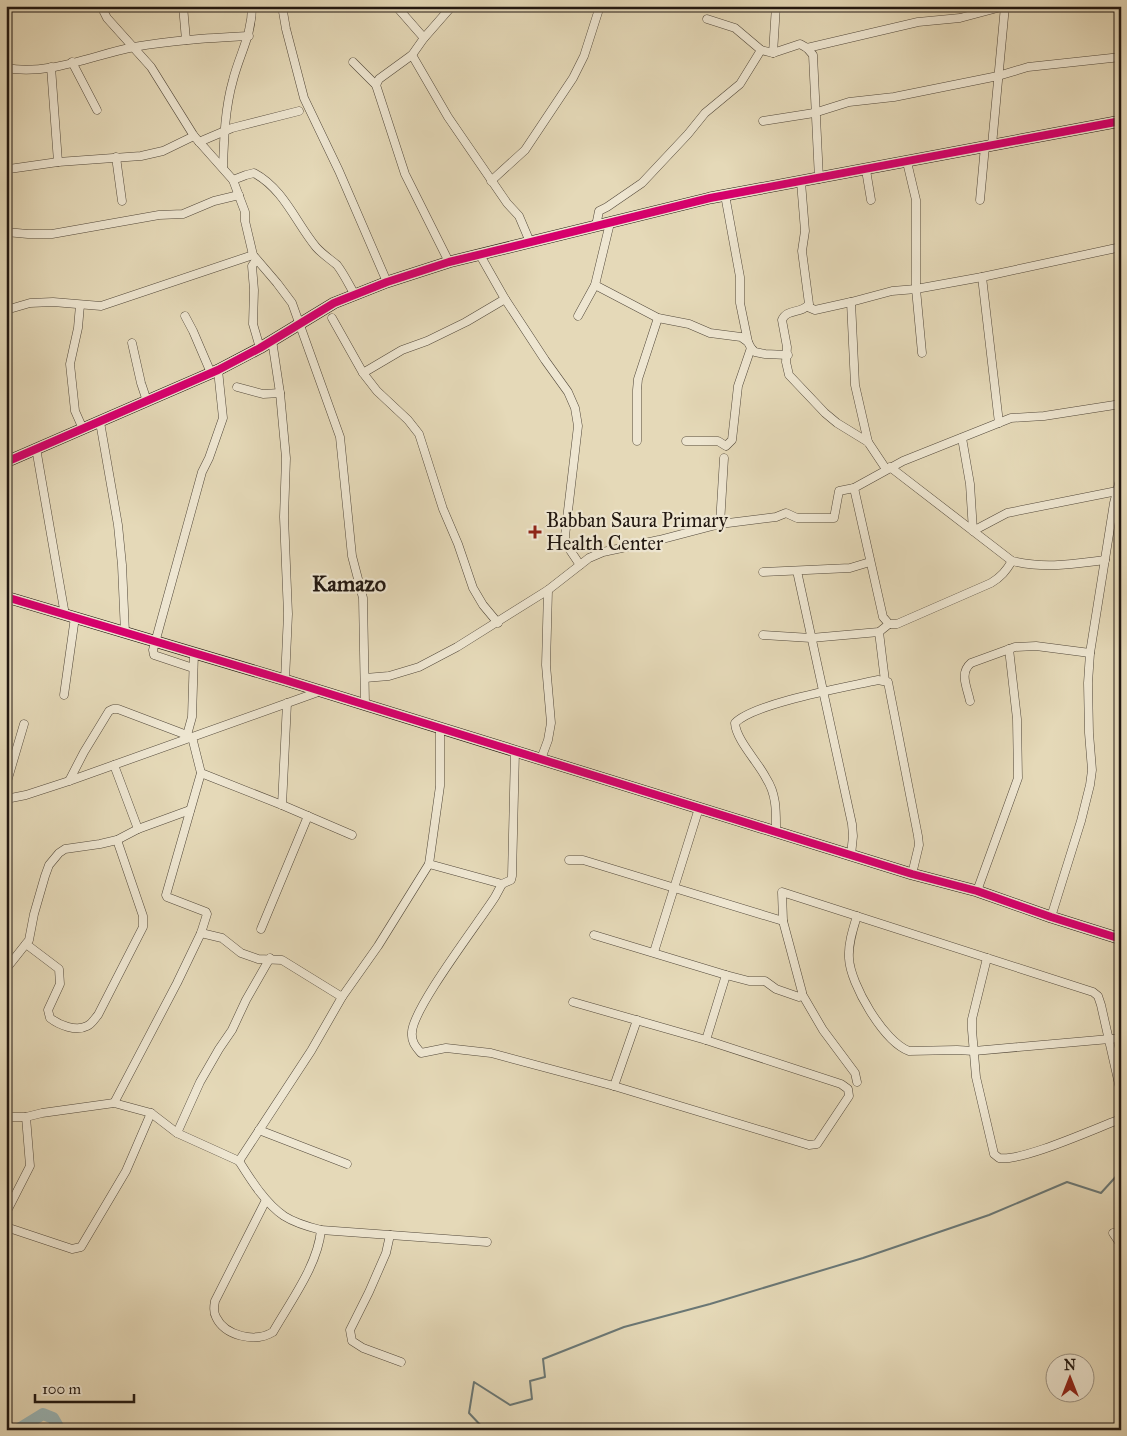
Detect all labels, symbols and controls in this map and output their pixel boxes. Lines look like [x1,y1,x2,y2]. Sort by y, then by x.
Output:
place label: Babban Saura Primary Health Center [546,508,729,555]
marker: Babban Saura Primary Health Center [528,525,542,539]
district label: Kamazo [312,570,386,597]
north arrow [1044,1354,1094,1404]
text: N [1064,1357,1076,1374]
scale bar [35,1371,134,1403]
text: 100 m [42,1380,82,1398]

